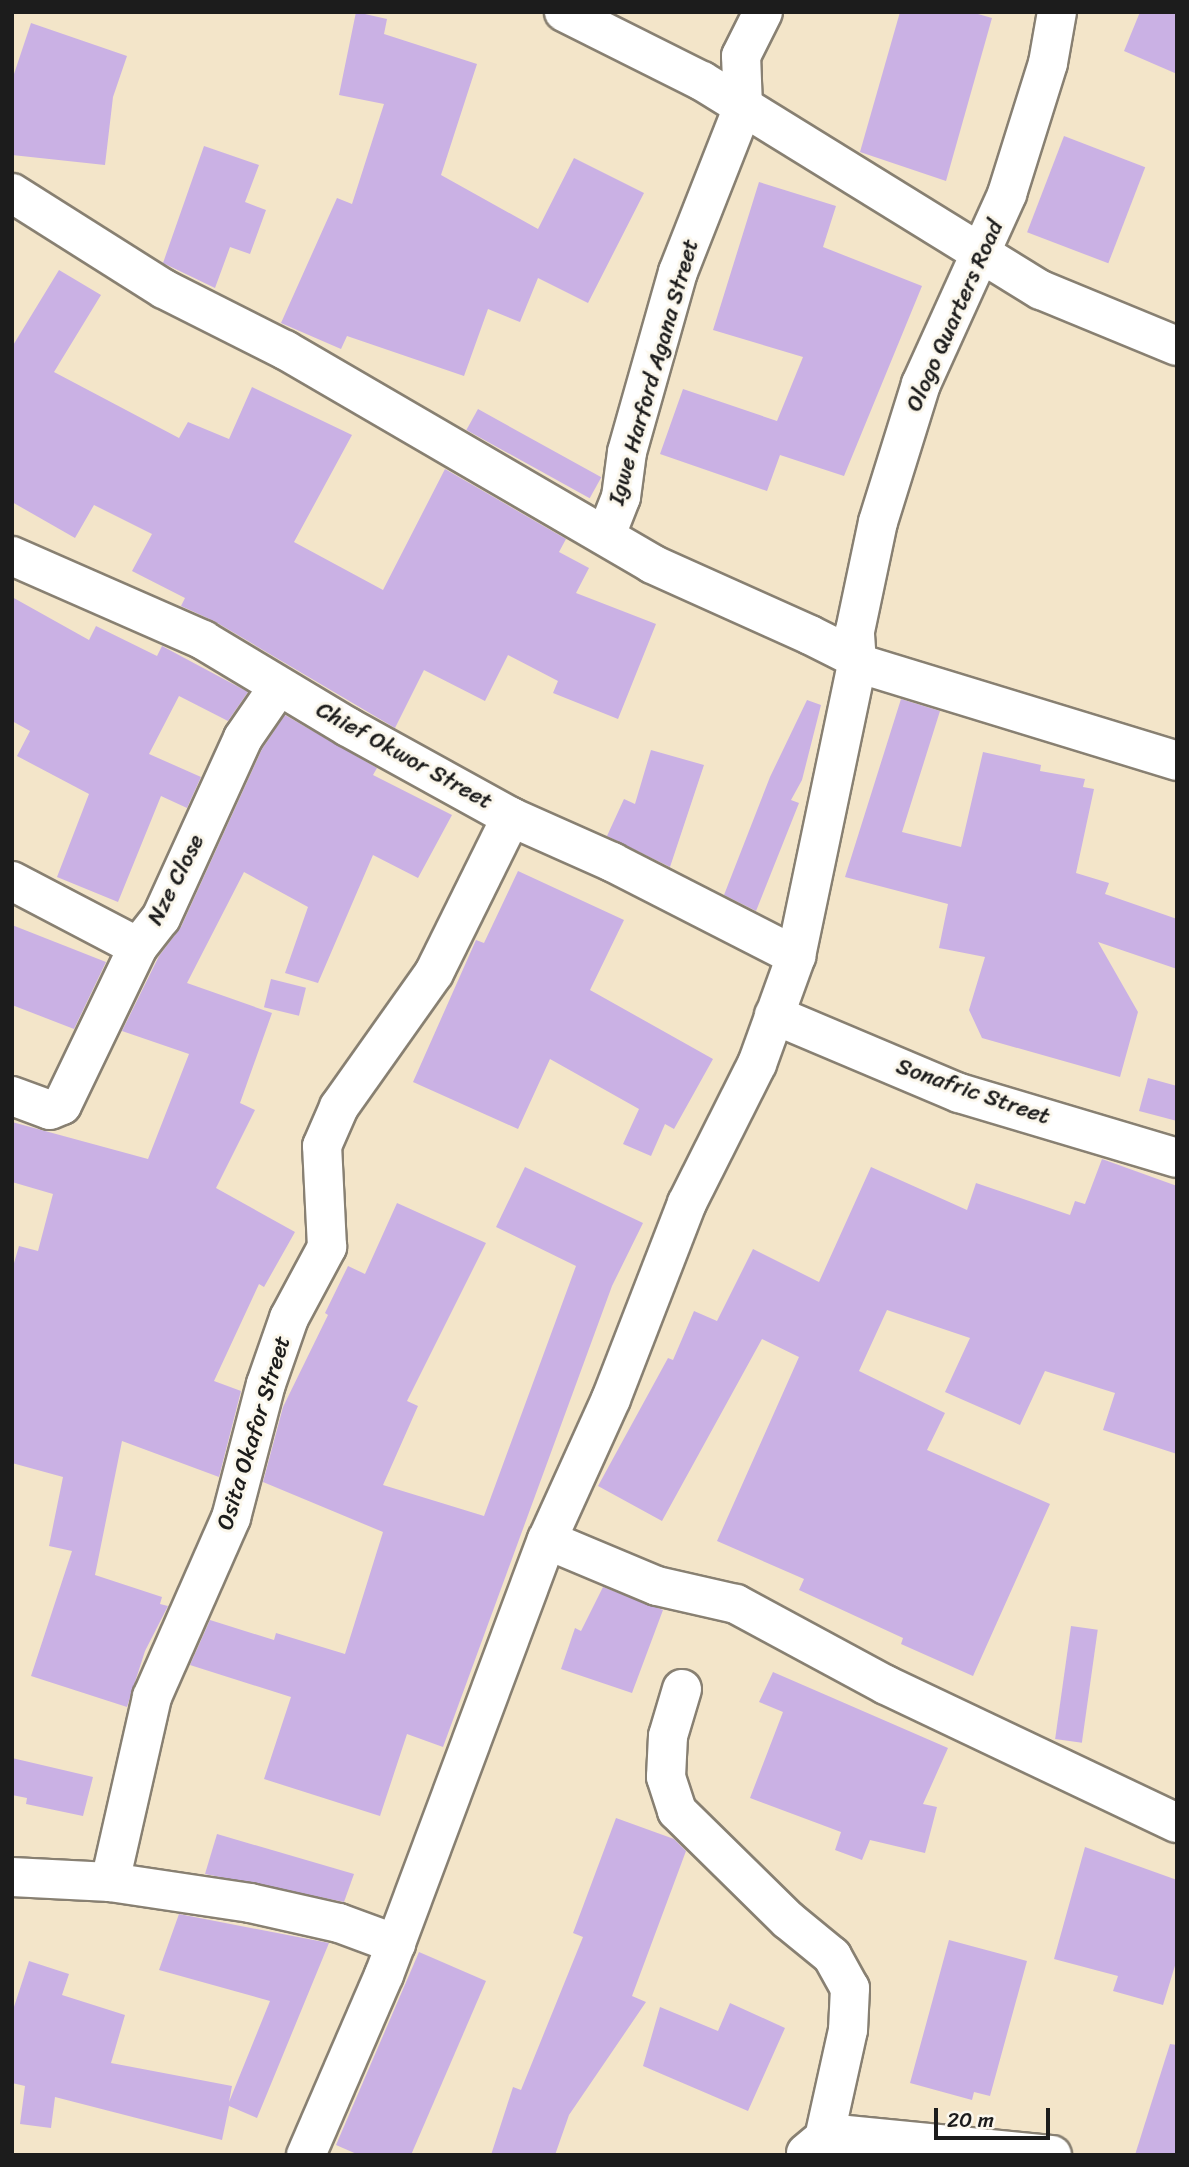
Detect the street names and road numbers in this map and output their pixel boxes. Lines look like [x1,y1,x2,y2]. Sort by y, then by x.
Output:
street label: Ologo Quarters Road [900,216,1010,416]
street label: Igwe Harford Agana Street [603,236,705,508]
street label: Chief Okwor Street [311,696,497,816]
street label: Nze Close [141,829,211,931]
street label: Sonafric Street [893,1053,1053,1131]
street label: Osita Okafor Street [211,1332,297,1534]

